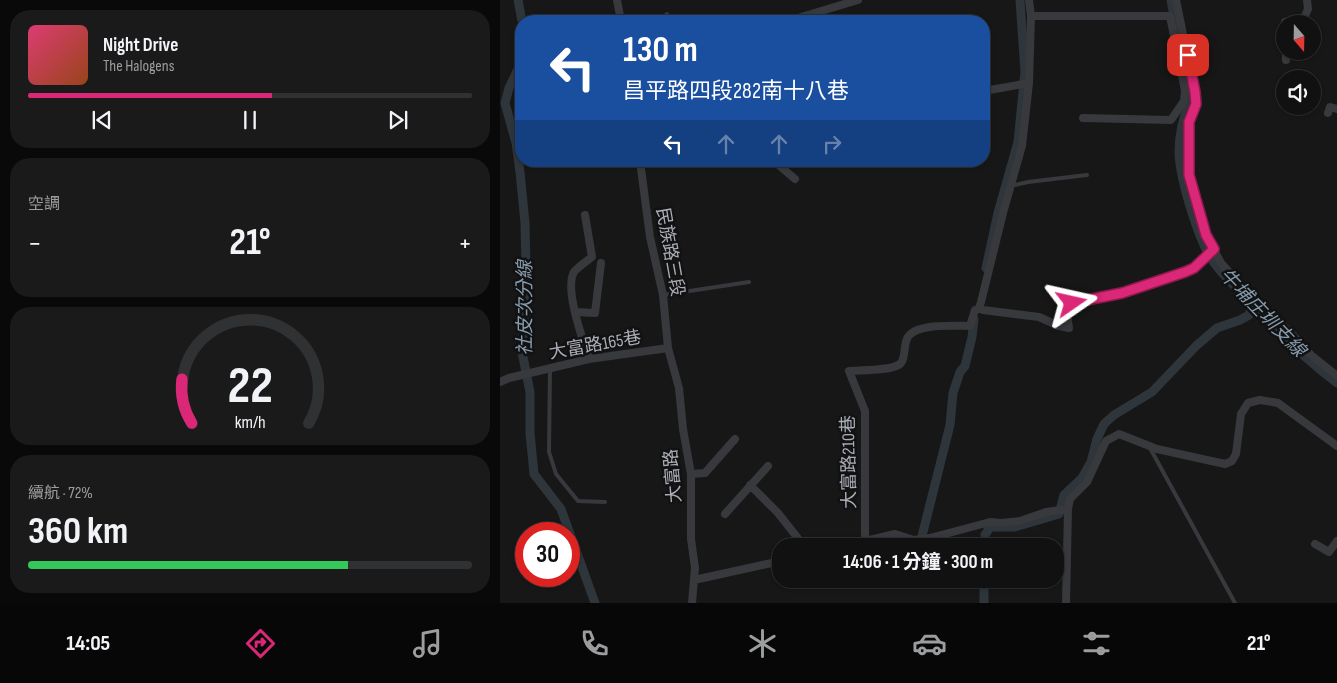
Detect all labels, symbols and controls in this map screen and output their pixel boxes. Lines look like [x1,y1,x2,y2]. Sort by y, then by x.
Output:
north arrow [1276,15,1321,60]
map controls [1276,15,1321,115]
text: 130 m [623,29,698,72]
text: Night Drive [103,34,178,57]
pin [1167,34,1209,76]
icon: left [540,35,605,100]
icon: arrive [1174,41,1202,69]
text: The Halogens [103,57,174,76]
button: sound [1276,70,1321,115]
text: 昌平路四段282南十八巷 [623,78,849,105]
icon: previous [88,106,116,134]
icon: pause [236,106,264,134]
icon: next [384,106,412,134]
icon: left [659,130,687,158]
icon: ahead [712,130,740,158]
icon: ahead [765,130,793,158]
icon: right [818,130,846,158]
text: 空調 [28,195,60,214]
street label: 民族路三段 [652,206,688,298]
text: 21° [229,220,271,265]
text: − [28,227,42,260]
text: + [458,227,472,260]
water label: 社皮次分線 [514,259,537,356]
water label: 牛埔庄圳支線 [1214,264,1311,363]
position arrow [1045,276,1097,328]
street label: 大富路165巷 [547,327,643,363]
text: 22 [227,355,273,418]
text: km/h [235,412,265,433]
street label: 大富路210巷 [838,415,860,509]
street label: 大富路 [660,448,686,504]
text: 續航 · 72% [28,484,93,503]
text: 360 km [28,509,128,554]
speed limit sign: 30 [515,522,580,587]
text: 14:06 · 1 分鐘 · 300 m [843,551,993,574]
icon: directions [243,626,278,661]
icon: music [410,626,445,661]
icon: phone [577,626,612,661]
icon: climate [745,626,780,661]
icon: car [912,626,947,661]
icon: filters [1079,626,1114,661]
text: 14:05 [66,630,110,657]
text: 21° [1247,630,1271,657]

